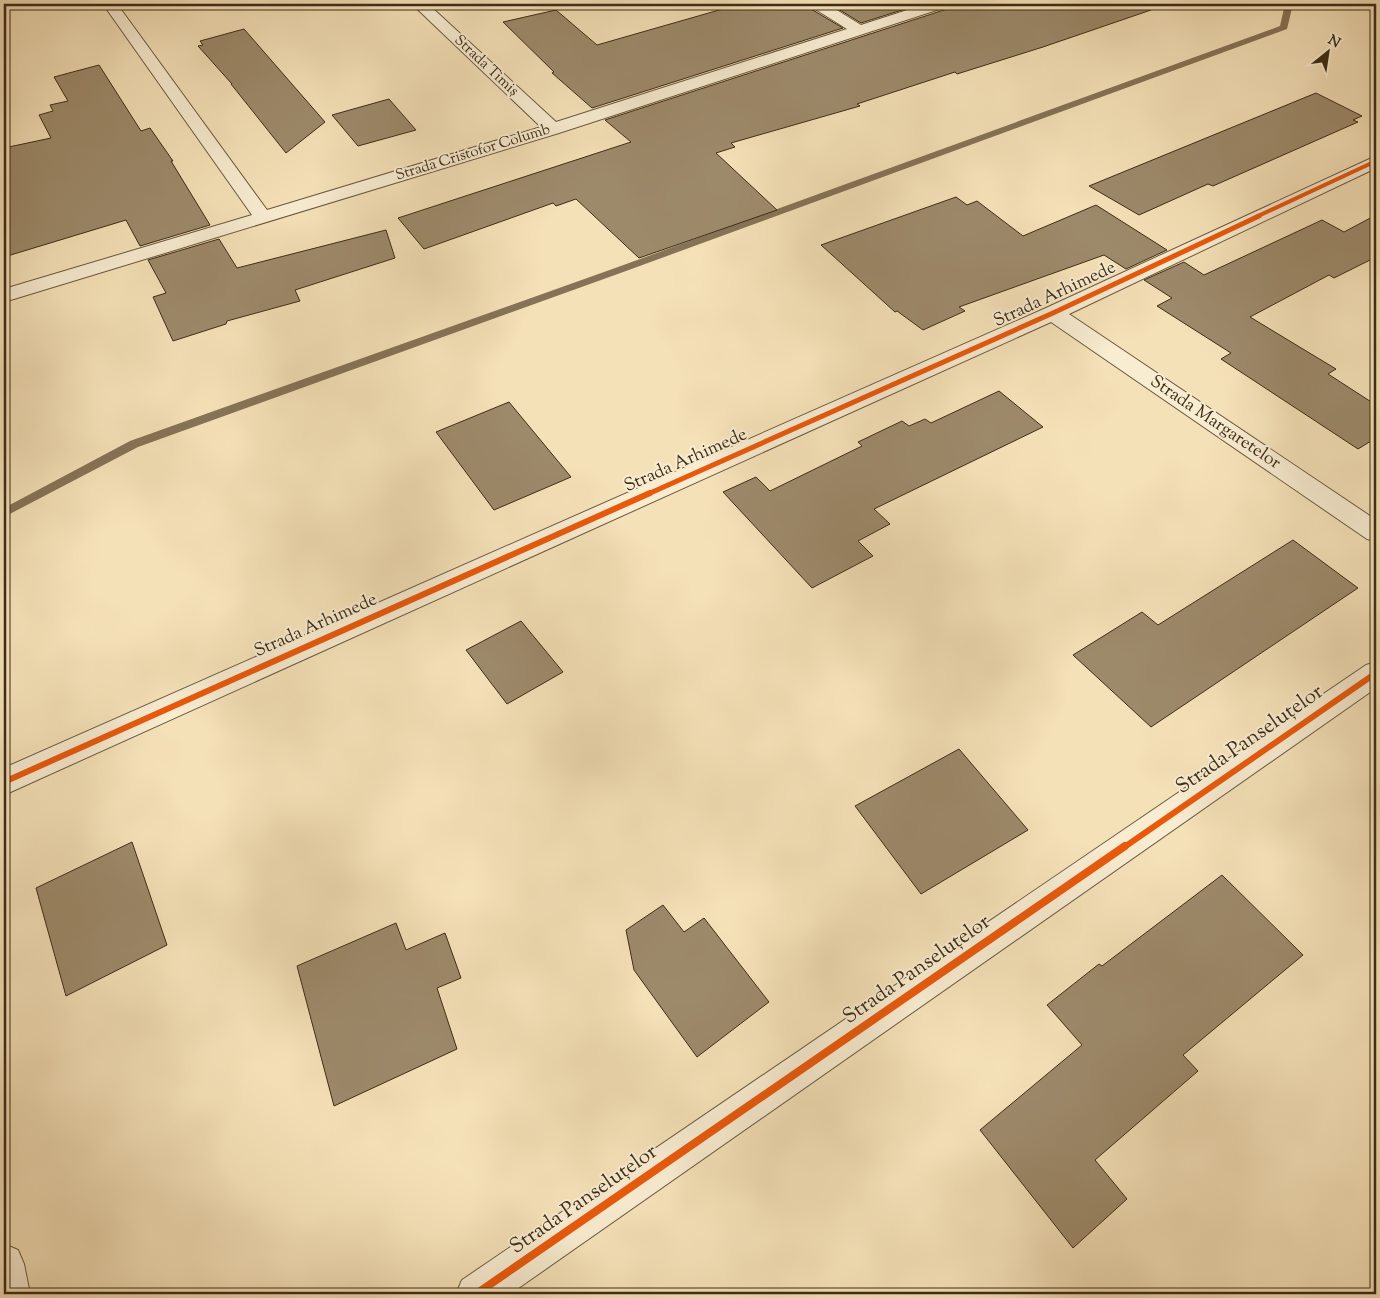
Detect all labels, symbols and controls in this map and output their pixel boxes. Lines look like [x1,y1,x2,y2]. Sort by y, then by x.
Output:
north arrow [1302,28,1352,78]
street label: Strada Timiș [449,30,523,102]
text: N [1324,31,1343,54]
street label: Strada Cristofor Columb [393,119,553,187]
street label: Strada Arhimede [990,255,1120,335]
street label: Strada Margaretelor [1144,369,1286,477]
street label: Strada Arhimede [620,422,752,500]
street label: Strada Arhimede [250,587,382,665]
street label: Strada Panseluțelor [1170,678,1330,802]
street label: Strada Panseluțelor [837,908,997,1032]
street label: Strada Panseluțelor [504,1138,664,1262]

